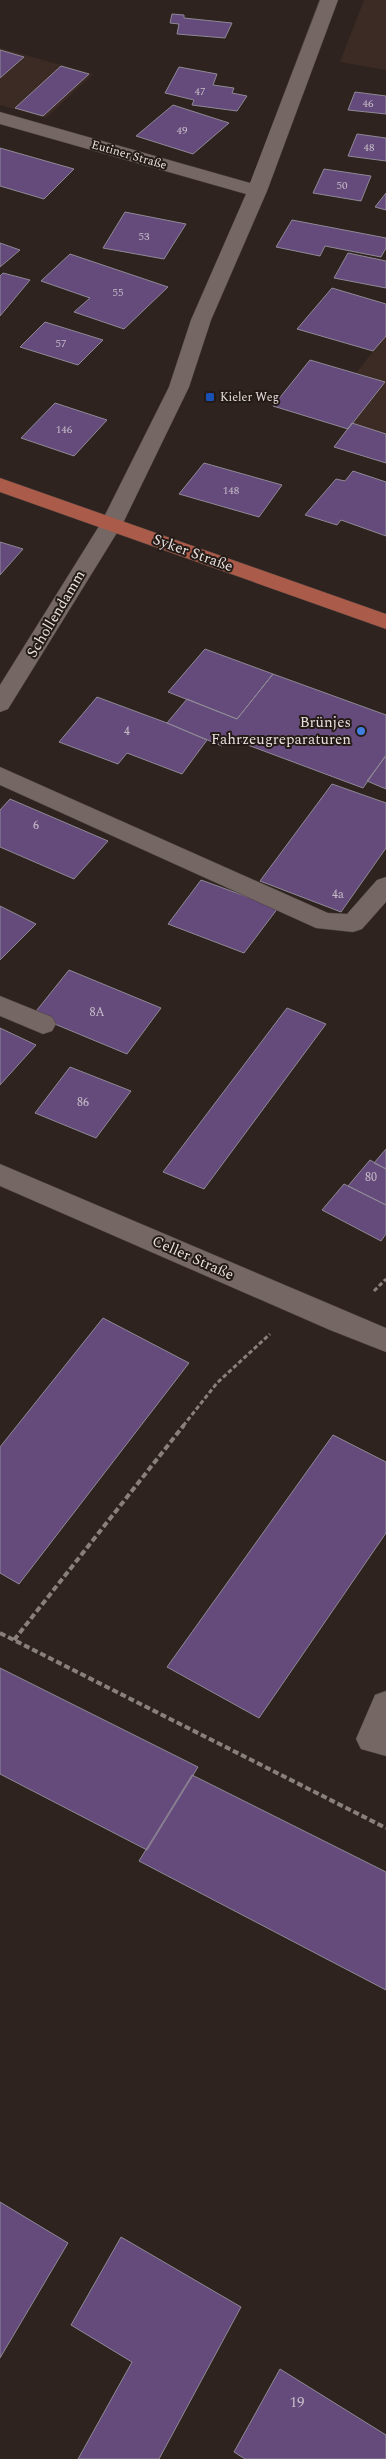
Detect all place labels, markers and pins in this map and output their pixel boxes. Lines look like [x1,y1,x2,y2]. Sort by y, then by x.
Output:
place label: Kieler Weg [220,388,279,407]
marker: Kieler Weg [204,391,216,403]
place label: Brünjes Fahrzeugreparaturen [211,711,351,751]
marker: Brünjes Fahrzeugreparaturen [355,725,367,737]

